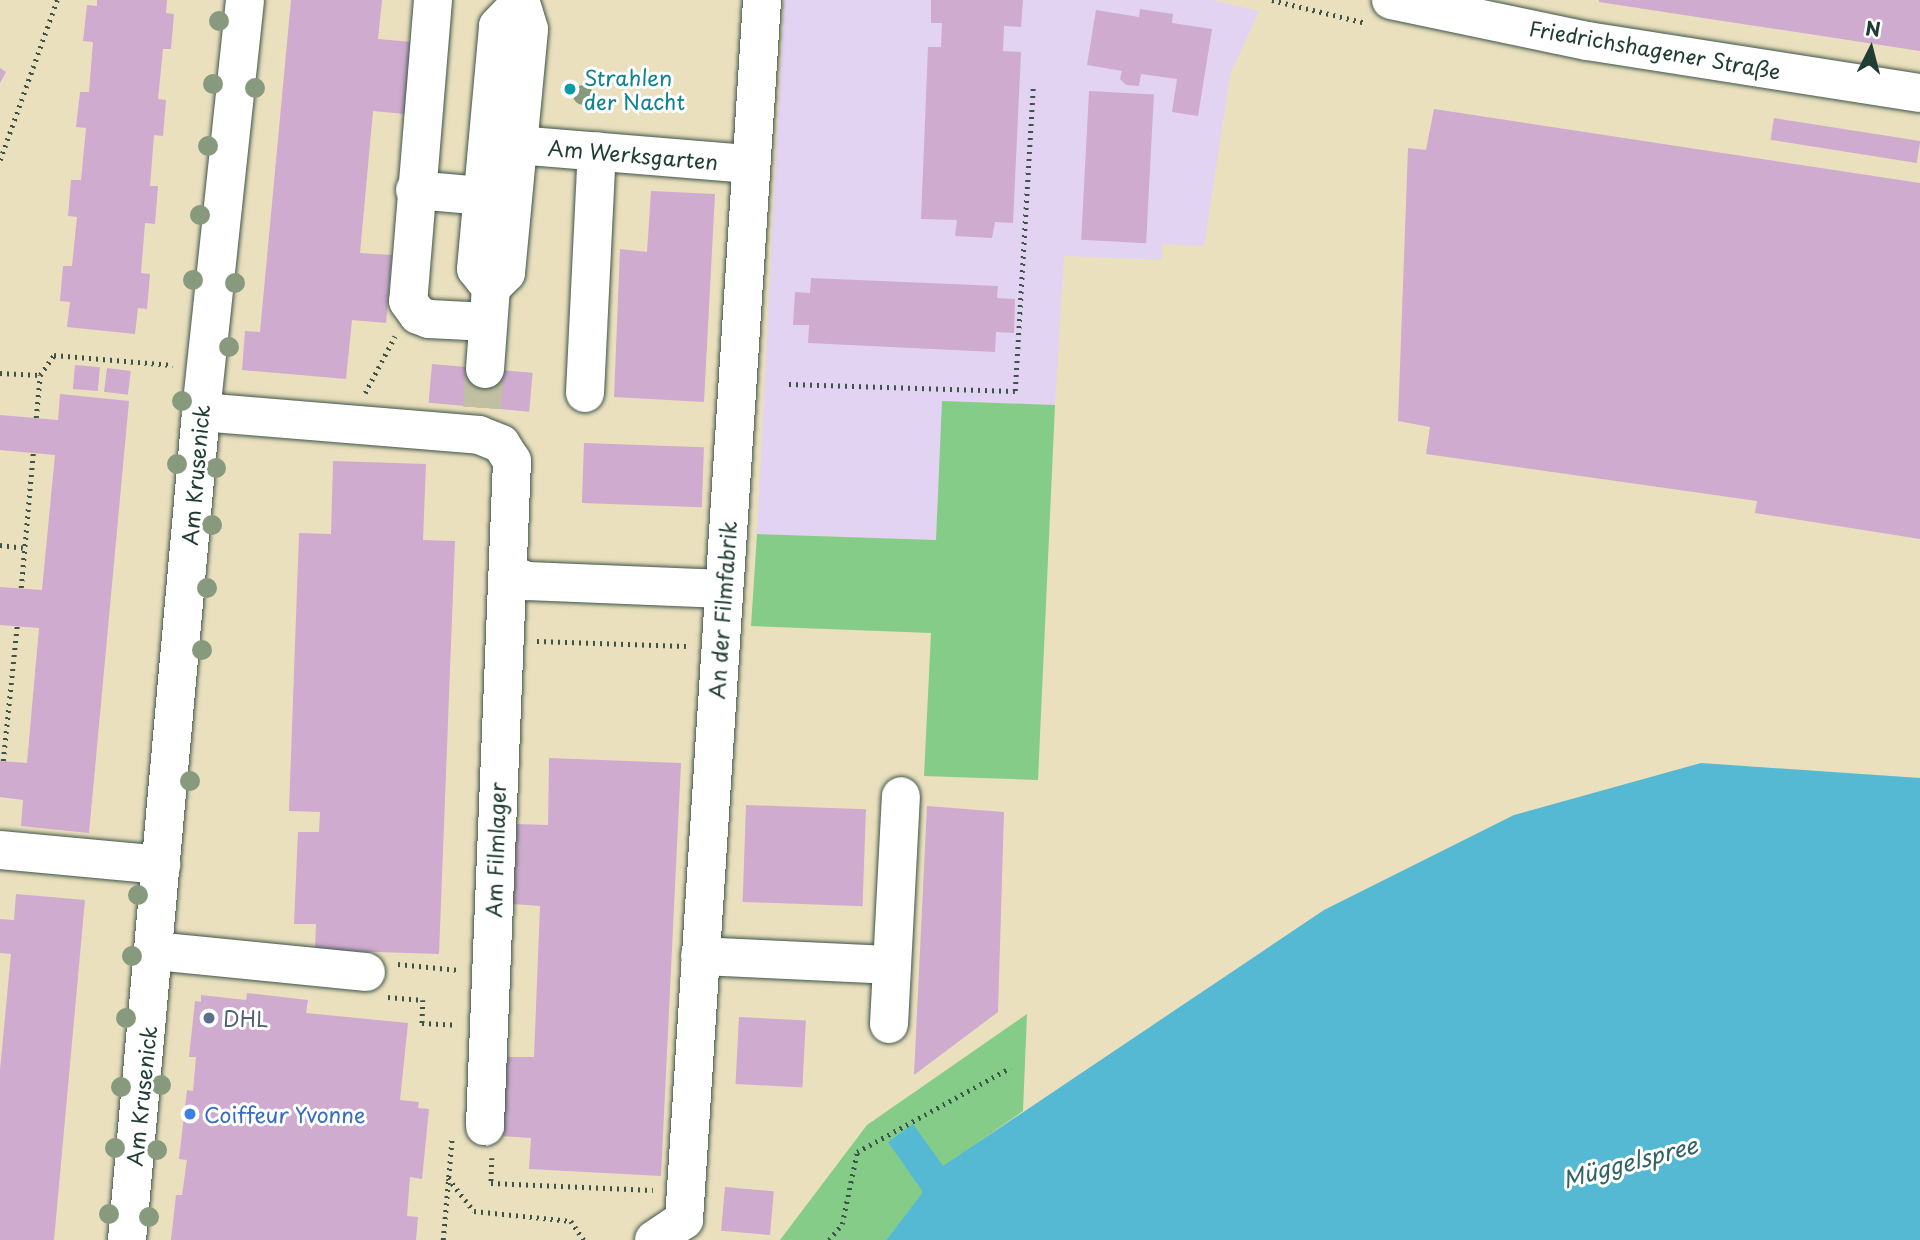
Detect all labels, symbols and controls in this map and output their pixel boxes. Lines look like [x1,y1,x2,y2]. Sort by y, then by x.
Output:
text: N [1864,13,1882,43]
street label: Friedrichshagener Straße [1527,14,1783,84]
north arrow [1836,14,1906,84]
place label: Strahlen der Nacht [584,64,686,114]
marker: Strahlen der Nacht [562,81,578,97]
street label: Am Werksgarten [547,134,719,174]
street label: Am Krusenick [176,404,214,546]
street label: An der Filmfabrik [703,521,741,699]
street label: Am Filmlager [480,781,510,919]
place label: DHL [223,1005,268,1031]
marker: DHL [201,1010,217,1026]
street label: Am Krusenick [121,1025,161,1167]
place label: Coiffeur Yvonne [204,1101,364,1127]
marker: Coiffeur Yvonne [182,1106,198,1122]
water label: Müggelspree [1559,1131,1701,1193]

